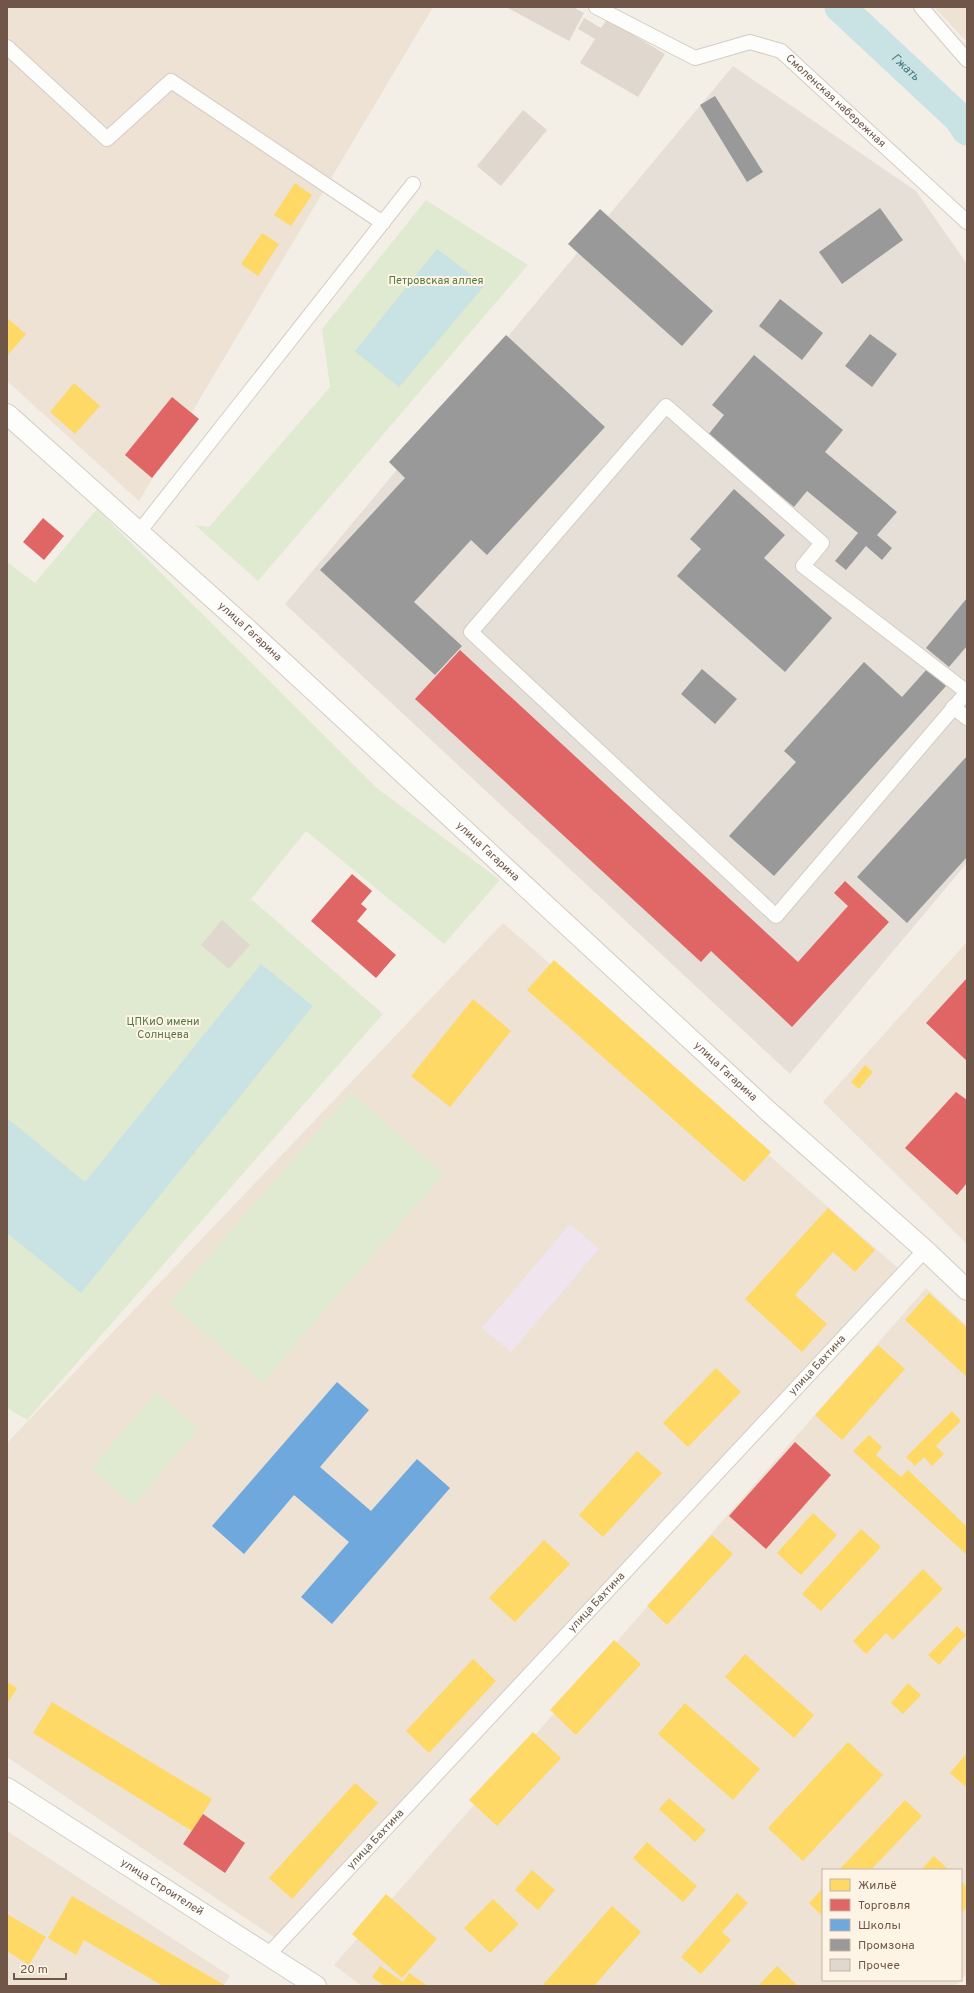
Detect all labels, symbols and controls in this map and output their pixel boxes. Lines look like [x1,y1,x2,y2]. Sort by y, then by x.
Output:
water label: Гжать [887,50,923,85]
street label: Смоленская набережная [782,52,889,151]
park label: Петровская аллея [388,274,484,288]
street label: улица Гагарина [215,599,285,664]
street label: улица Гагарина [453,819,522,884]
park label: ЦПКиО имени Солнцева [127,1015,199,1042]
street label: улица Гагарина [691,1039,760,1105]
street label: улица Бахтина [786,1332,849,1398]
street label: улица Бахтина [565,1569,628,1635]
street label: улица Бахтина [344,1806,407,1872]
street label: улица Строителей [118,1856,206,1919]
legend [822,1869,962,1981]
text: Жильё [858,1878,897,1894]
text: Торговля [858,1898,910,1914]
text: Школы [858,1918,901,1934]
text: Промзона [858,1938,915,1954]
scale bar [14,1955,66,1981]
text: Прочее [858,1958,900,1974]
text: 20 m [20,1962,48,1978]

